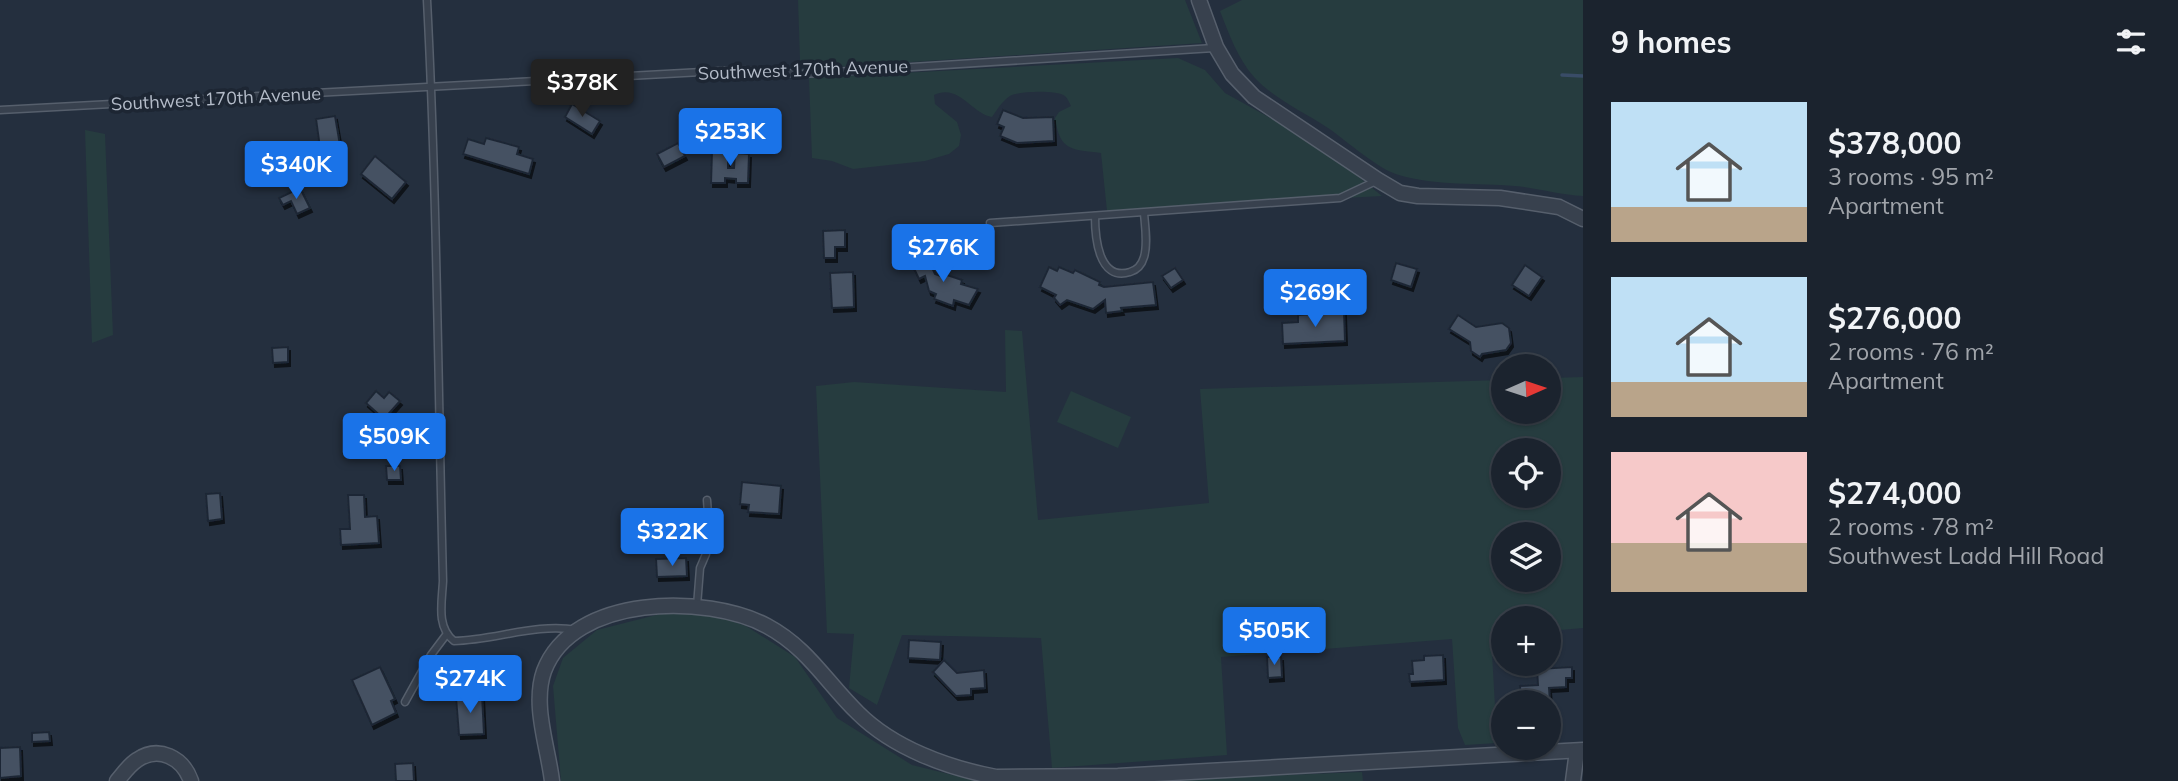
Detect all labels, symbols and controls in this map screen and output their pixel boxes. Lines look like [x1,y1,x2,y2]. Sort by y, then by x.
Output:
text: 9 homes [1611,23,1732,61]
icon: filters [2112,23,2150,61]
street label: Southwest 170th Avenue [697,54,909,85]
pin: $378K [533,60,631,119]
text: $378K [547,67,617,96]
street label: Southwest 170th Avenue [110,82,322,115]
pin: $253K [681,108,779,168]
text: $253K [695,116,765,145]
text: $378,000 [1828,124,1961,162]
icon: home [1667,130,1751,214]
pin: $340K [247,142,345,201]
text: $340K [261,149,331,178]
text: 3 rooms · 95 m² [1828,162,1994,191]
text: Apartment [1828,191,1944,220]
pin: $276K [894,224,992,284]
text: $276K [908,232,978,261]
pin: $269K [1266,270,1364,329]
text: $269K [1280,277,1350,306]
text: $276,000 [1828,299,1961,337]
icon: home [1667,305,1751,389]
text: 2 rooms · 76 m² [1828,337,1994,366]
north arrow [1491,354,1561,424]
map controls [1491,354,1561,760]
text: Apartment [1828,366,1944,395]
pin: $509K [345,414,443,473]
text: $509K [359,421,429,450]
button: locate [1491,438,1561,508]
text: $274,000 [1828,474,1961,512]
icon: home [1667,480,1751,564]
pin: $322K [623,508,721,568]
text: 2 rooms · 78 m² [1828,512,1994,541]
text: $322K [637,516,707,545]
button: layers [1491,522,1561,592]
text: Southwest Ladd Hill Road [1828,541,2104,570]
button: + [1491,606,1561,676]
pin: $505K [1225,608,1323,667]
text: $505K [1239,615,1309,644]
pin: $274K [421,656,519,715]
text: $274K [435,663,505,692]
button: − [1491,690,1561,760]

